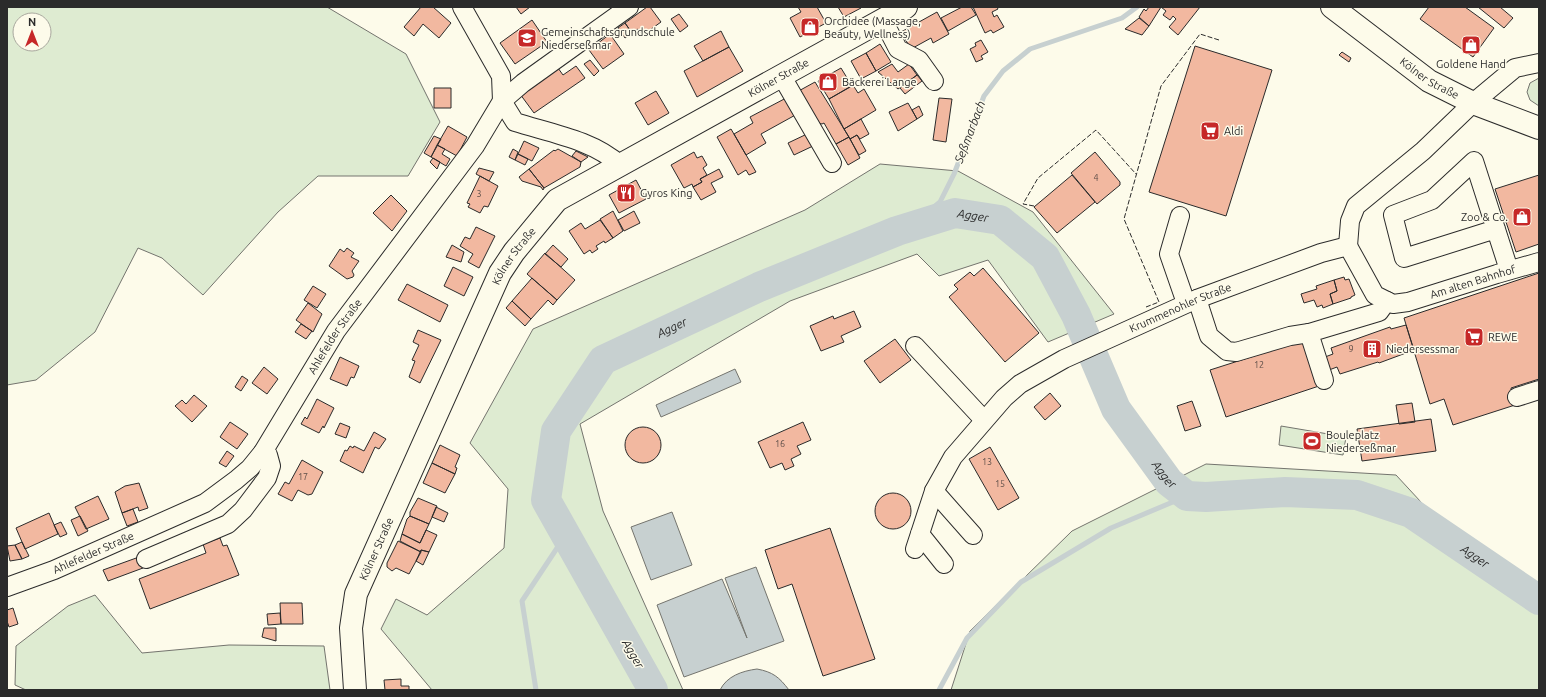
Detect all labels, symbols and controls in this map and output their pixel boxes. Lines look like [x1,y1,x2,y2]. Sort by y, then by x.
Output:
north arrow [12,12,52,52]
place label: Orchidee (Massage, Beauty, Wellness) [824,15,921,41]
text: N [28,16,36,28]
shop icon: Orchidee (Massage, Beauty, Wellness) [799,16,821,38]
place label: Gemeinschaftsgrundschule Niederseßmar [541,26,675,51]
school or university icon: Gemeinschaftsgrundschule Niederseßmar [516,27,538,49]
shop icon: Goldene Hand [1460,34,1482,56]
street label: Kölner Straße [1398,55,1461,101]
street label: Kölner Straße [746,56,811,99]
place label: Goldene Hand [1436,58,1506,70]
shop icon: Bäckerei Lange [817,71,839,93]
place label: Bäckerei Lange [842,76,917,88]
water label: Seßmarbach [951,99,987,166]
supermarket icon: Aldi [1199,120,1221,142]
place label: Aldi [1224,125,1243,137]
house number: 4 [1093,173,1099,183]
restaurant icon: Gyros King [615,182,637,204]
place label: Gyros King [640,187,693,199]
house number: 3 [476,189,482,199]
water label: Agger [956,206,990,224]
shop icon: Zoo & Co. [1511,206,1533,228]
place label: Zoo & Co. [1461,211,1508,223]
street label: Kölner Straße [490,225,538,287]
street label: Am alten Bahnhof [1428,263,1518,301]
street label: Krummenohler Straße [1128,281,1233,335]
street label: Ahlefelder Straße [306,297,364,376]
water label: Agger [654,315,689,340]
supermarket icon: REWE [1463,326,1485,348]
place label: REWE [1488,331,1517,343]
building icon: Niedersessmar [1361,338,1383,360]
place label: Niedersessmar [1386,343,1460,355]
house number: 9 [1348,344,1354,354]
house number: 12 [1254,360,1264,370]
place label: Bouleplatz Niederseßmar [1326,429,1397,454]
sports icon: Bouleplatz Niederseßmar [1301,430,1323,452]
house number: 16 [775,439,785,449]
house number: 13 [982,457,992,467]
water label: Agger [1149,457,1179,491]
house number: 17 [298,472,308,482]
house number: 15 [995,479,1005,489]
street label: Kölner Straße [357,516,396,582]
street label: Ahlefelder Straße [51,529,136,576]
water label: Agger [1458,541,1492,570]
water label: Agger [619,636,647,671]

